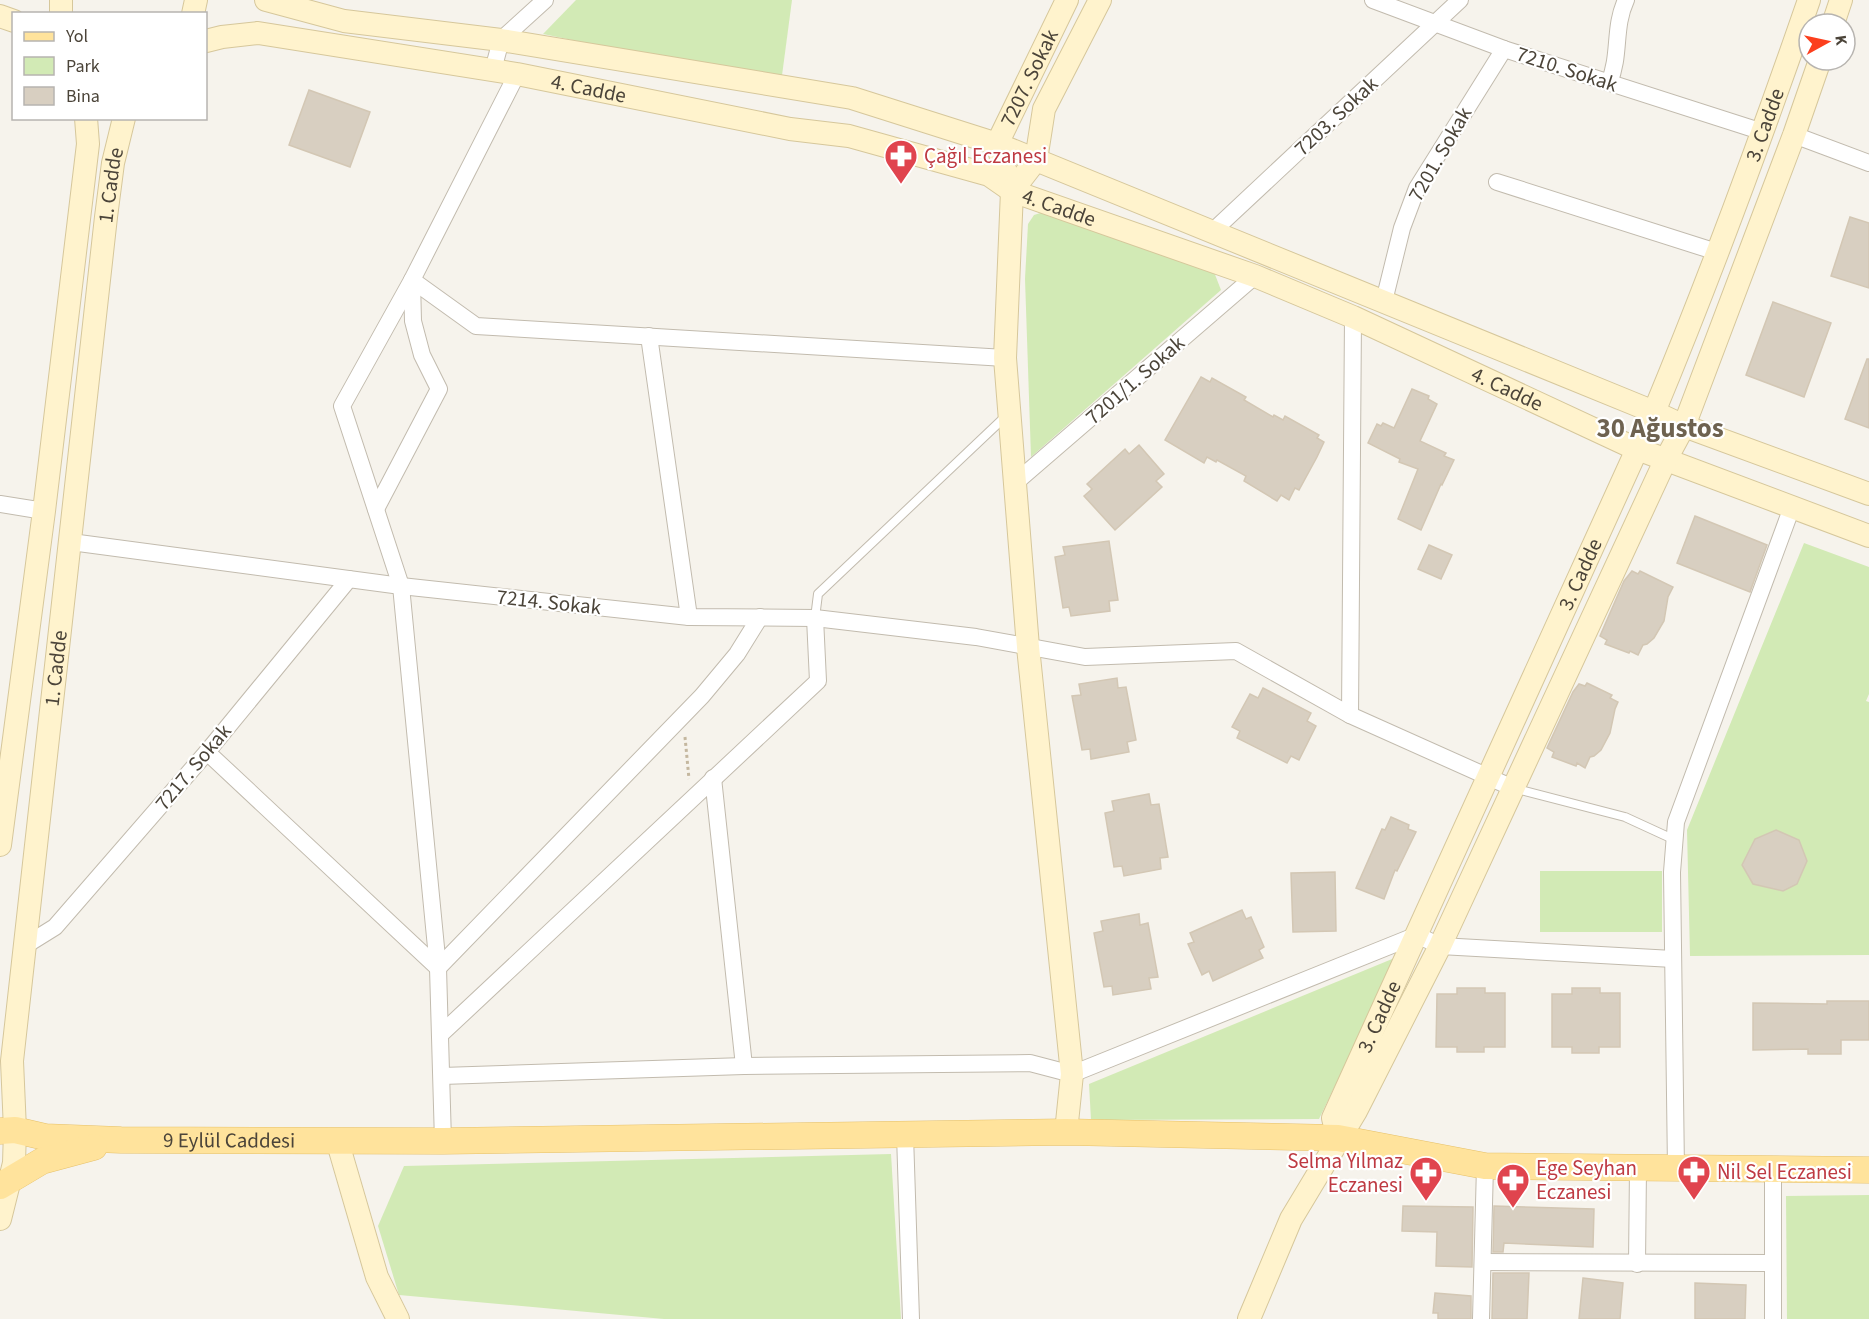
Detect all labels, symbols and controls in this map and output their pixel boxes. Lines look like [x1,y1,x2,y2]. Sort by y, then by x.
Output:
legend [12,12,207,120]
north arrow [1797,12,1857,72]
street label: 7207. Sokak [993,23,1066,132]
text: Yol [65,24,88,49]
text: K [1829,34,1852,47]
street label: 7210. Sokak [1512,39,1622,100]
text: Park [66,54,100,79]
street label: 4. Cadde [548,66,629,111]
street label: 7203. Sokak [1287,69,1385,163]
text: Bina [66,84,100,109]
street label: 3. Cadde [1738,84,1792,166]
street label: 7201. Sokak [1401,101,1480,207]
pharmacy icon: Çağıl Eczanesi [883,138,919,185]
place label: Çağıl Eczanesi [924,141,1047,171]
street label: 1. Cadde [90,144,131,225]
street label: 4. Cadde [1018,181,1100,234]
street label: 7201/1. Sokak [1079,328,1192,432]
street label: 4. Cadde [1466,359,1548,419]
district label: 30 Ağustos [1596,409,1724,448]
street label: 3. Cadde [1551,533,1610,615]
street label: 7214. Sokak [495,582,603,622]
street label: 1. Cadde [37,629,75,708]
street label: 7217. Sokak [148,717,239,817]
street label: 3. Cadde [1350,976,1409,1057]
street label: 9 Eylül Caddesi [163,1125,295,1156]
place label: Selma Yılmaz Eczanesi [1287,1146,1403,1200]
place label: Ege Seyhan Eczanesi [1536,1153,1637,1207]
pharmacy icon: Nil Sel Eczanesi [1676,1154,1712,1201]
pharmacy icon: Selma Yılmaz Eczanesi [1408,1155,1444,1202]
place label: Nil Sel Eczanesi [1717,1157,1852,1187]
pharmacy icon: Ege Seyhan Eczanesi [1495,1162,1531,1209]

